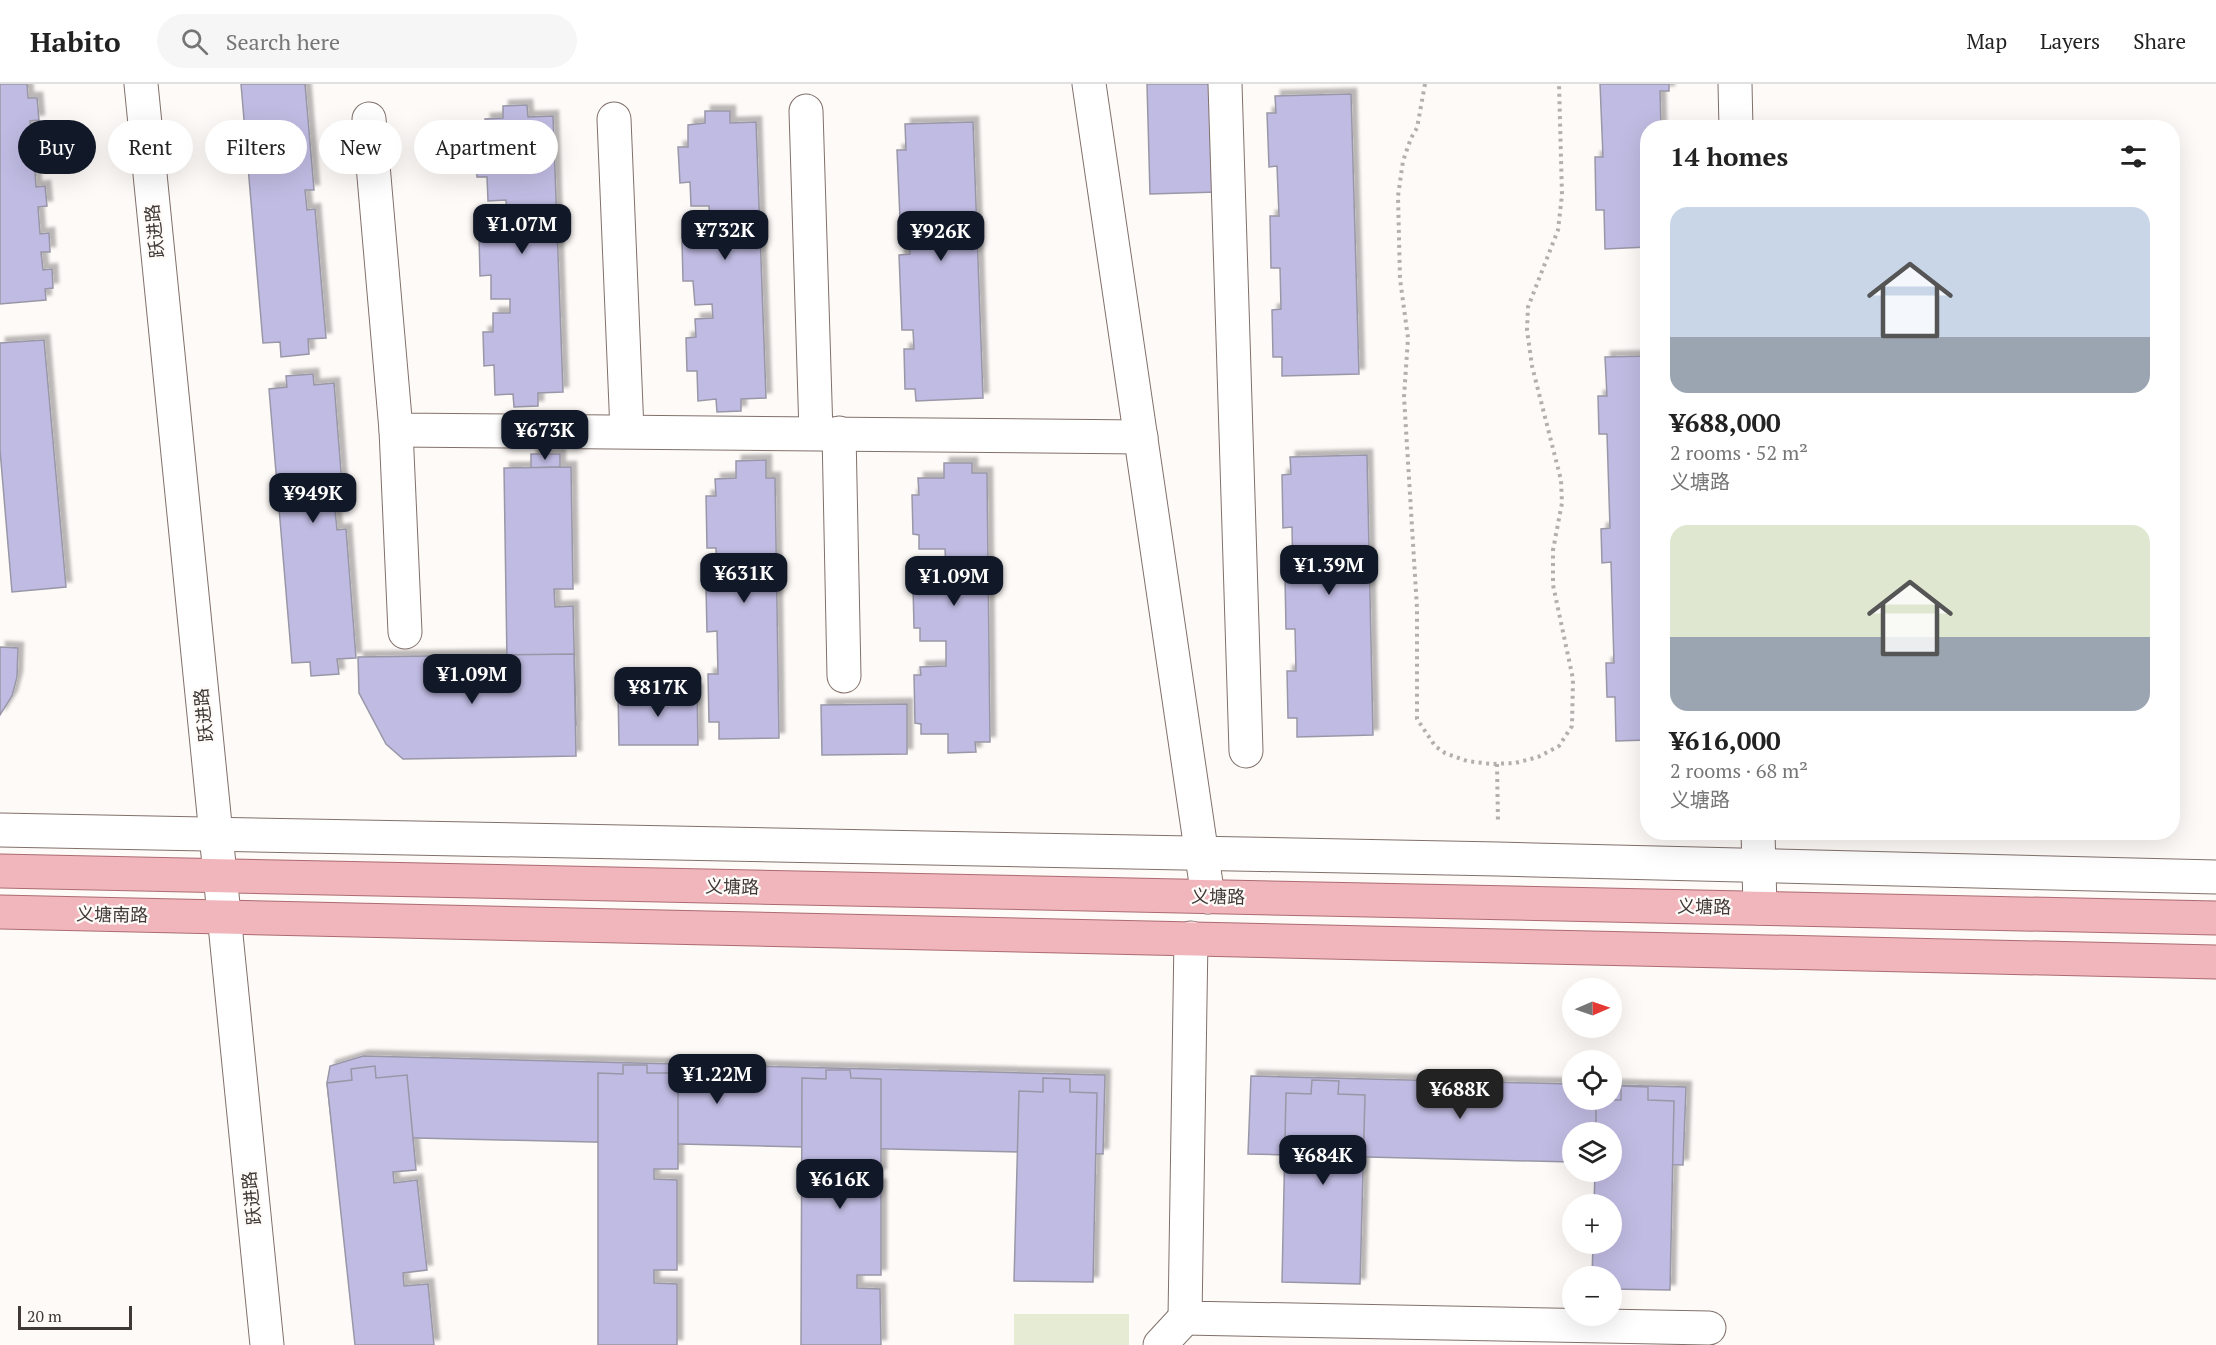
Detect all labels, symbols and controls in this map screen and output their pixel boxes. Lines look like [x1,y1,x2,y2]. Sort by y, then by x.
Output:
search box [157,14,577,68]
text: Habito [30,23,121,60]
icon: search [178,25,211,58]
text: Search here [226,27,340,56]
text: Map [1966,27,2007,55]
text: Layers [2040,27,2100,55]
text: Share [2133,27,2186,55]
chip: Buy [18,120,96,174]
chip: Rent [108,120,193,174]
chip: Filters [205,120,307,174]
chip: New [319,120,402,174]
chip: Apartment [414,120,558,174]
text: 14 homes [1670,139,1788,173]
icon: filters [2117,140,2150,173]
street label: 跃进路 [139,203,169,259]
pin: ¥1.07M [473,204,571,255]
text: ¥1.07M [487,210,557,237]
pin: ¥732K [683,210,767,261]
pin: ¥926K [899,211,983,262]
text: ¥732K [695,216,755,243]
text: ¥926K [911,217,971,244]
icon: home [1856,246,1964,354]
text: ¥688,000 [1670,405,1781,439]
pin: ¥673K [503,410,587,461]
text: ¥673K [515,416,575,443]
text: 2 rooms · 52 m² [1670,439,1808,466]
text: 义塘路 [1670,468,1730,495]
pin: ¥949K [271,473,355,524]
text: ¥949K [283,479,343,506]
pin: ¥1.39M [1280,545,1378,596]
text: ¥1.39M [1294,551,1364,578]
pin: ¥631K [702,553,786,604]
pin: ¥1.09M [905,556,1003,607]
text: ¥631K [714,559,774,586]
text: ¥1.09M [919,562,989,589]
icon: home [1856,564,1964,672]
pin: ¥1.09M [423,654,521,705]
text: ¥1.09M [437,660,507,687]
pin: ¥817K [616,667,700,718]
text: ¥817K [628,673,688,700]
street label: 跃进路 [188,687,218,743]
text: ¥616,000 [1670,723,1781,757]
text: 2 rooms · 68 m² [1670,757,1808,784]
text: 义塘路 [1670,786,1730,813]
street label: 义塘路 [705,874,759,898]
street label: 义塘路 [1191,884,1245,908]
street label: 义塘路 [1677,894,1731,918]
street label: 义塘南路 [76,901,148,927]
north arrow [1562,978,1622,1038]
map controls [1562,978,1622,1326]
button: locate [1562,1050,1622,1110]
pin: ¥1.22M [668,1054,766,1105]
text: ¥1.22M [682,1060,752,1087]
pin: ¥688K [1418,1069,1502,1120]
text: ¥688K [1430,1075,1490,1102]
button: layers [1562,1122,1622,1182]
pin: ¥684K [1281,1135,1365,1186]
text: ¥684K [1293,1141,1353,1168]
pin: ¥616K [798,1159,882,1210]
text: ¥616K [810,1165,870,1192]
street label: 跃进路 [236,1170,266,1226]
button: + [1562,1194,1622,1254]
button: − [1562,1266,1622,1326]
scale bar [18,1303,132,1330]
text: 20 m [27,1305,62,1327]

